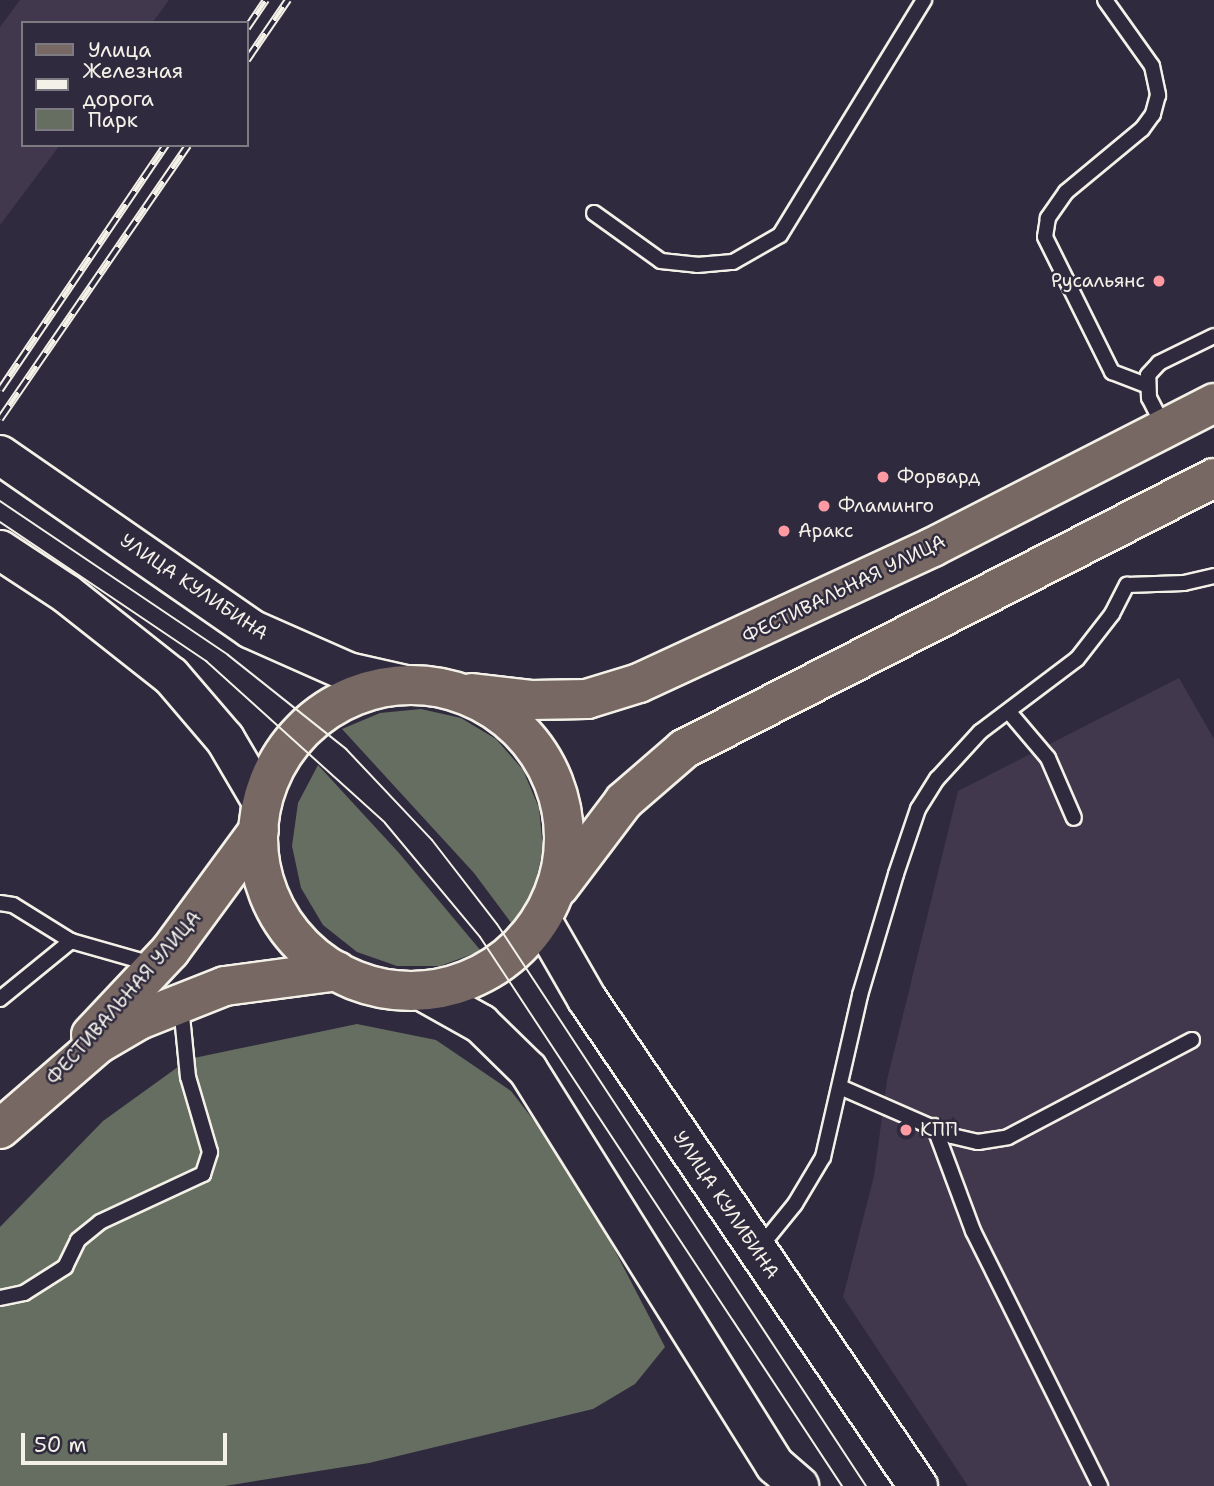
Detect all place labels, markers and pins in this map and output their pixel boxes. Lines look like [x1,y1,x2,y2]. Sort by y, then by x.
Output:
place label: Русальянс [1051,270,1145,292]
marker: Русальянс [1151,273,1167,289]
place label: Форвард [897,466,980,488]
marker: Форвард [875,469,891,485]
place label: Фламинго [838,495,934,517]
marker: Фламинго [816,498,832,514]
place label: Аракс [798,520,854,542]
marker: Аракс [776,523,792,539]
place label: КПП [920,1119,958,1141]
marker: КПП [898,1122,914,1138]

